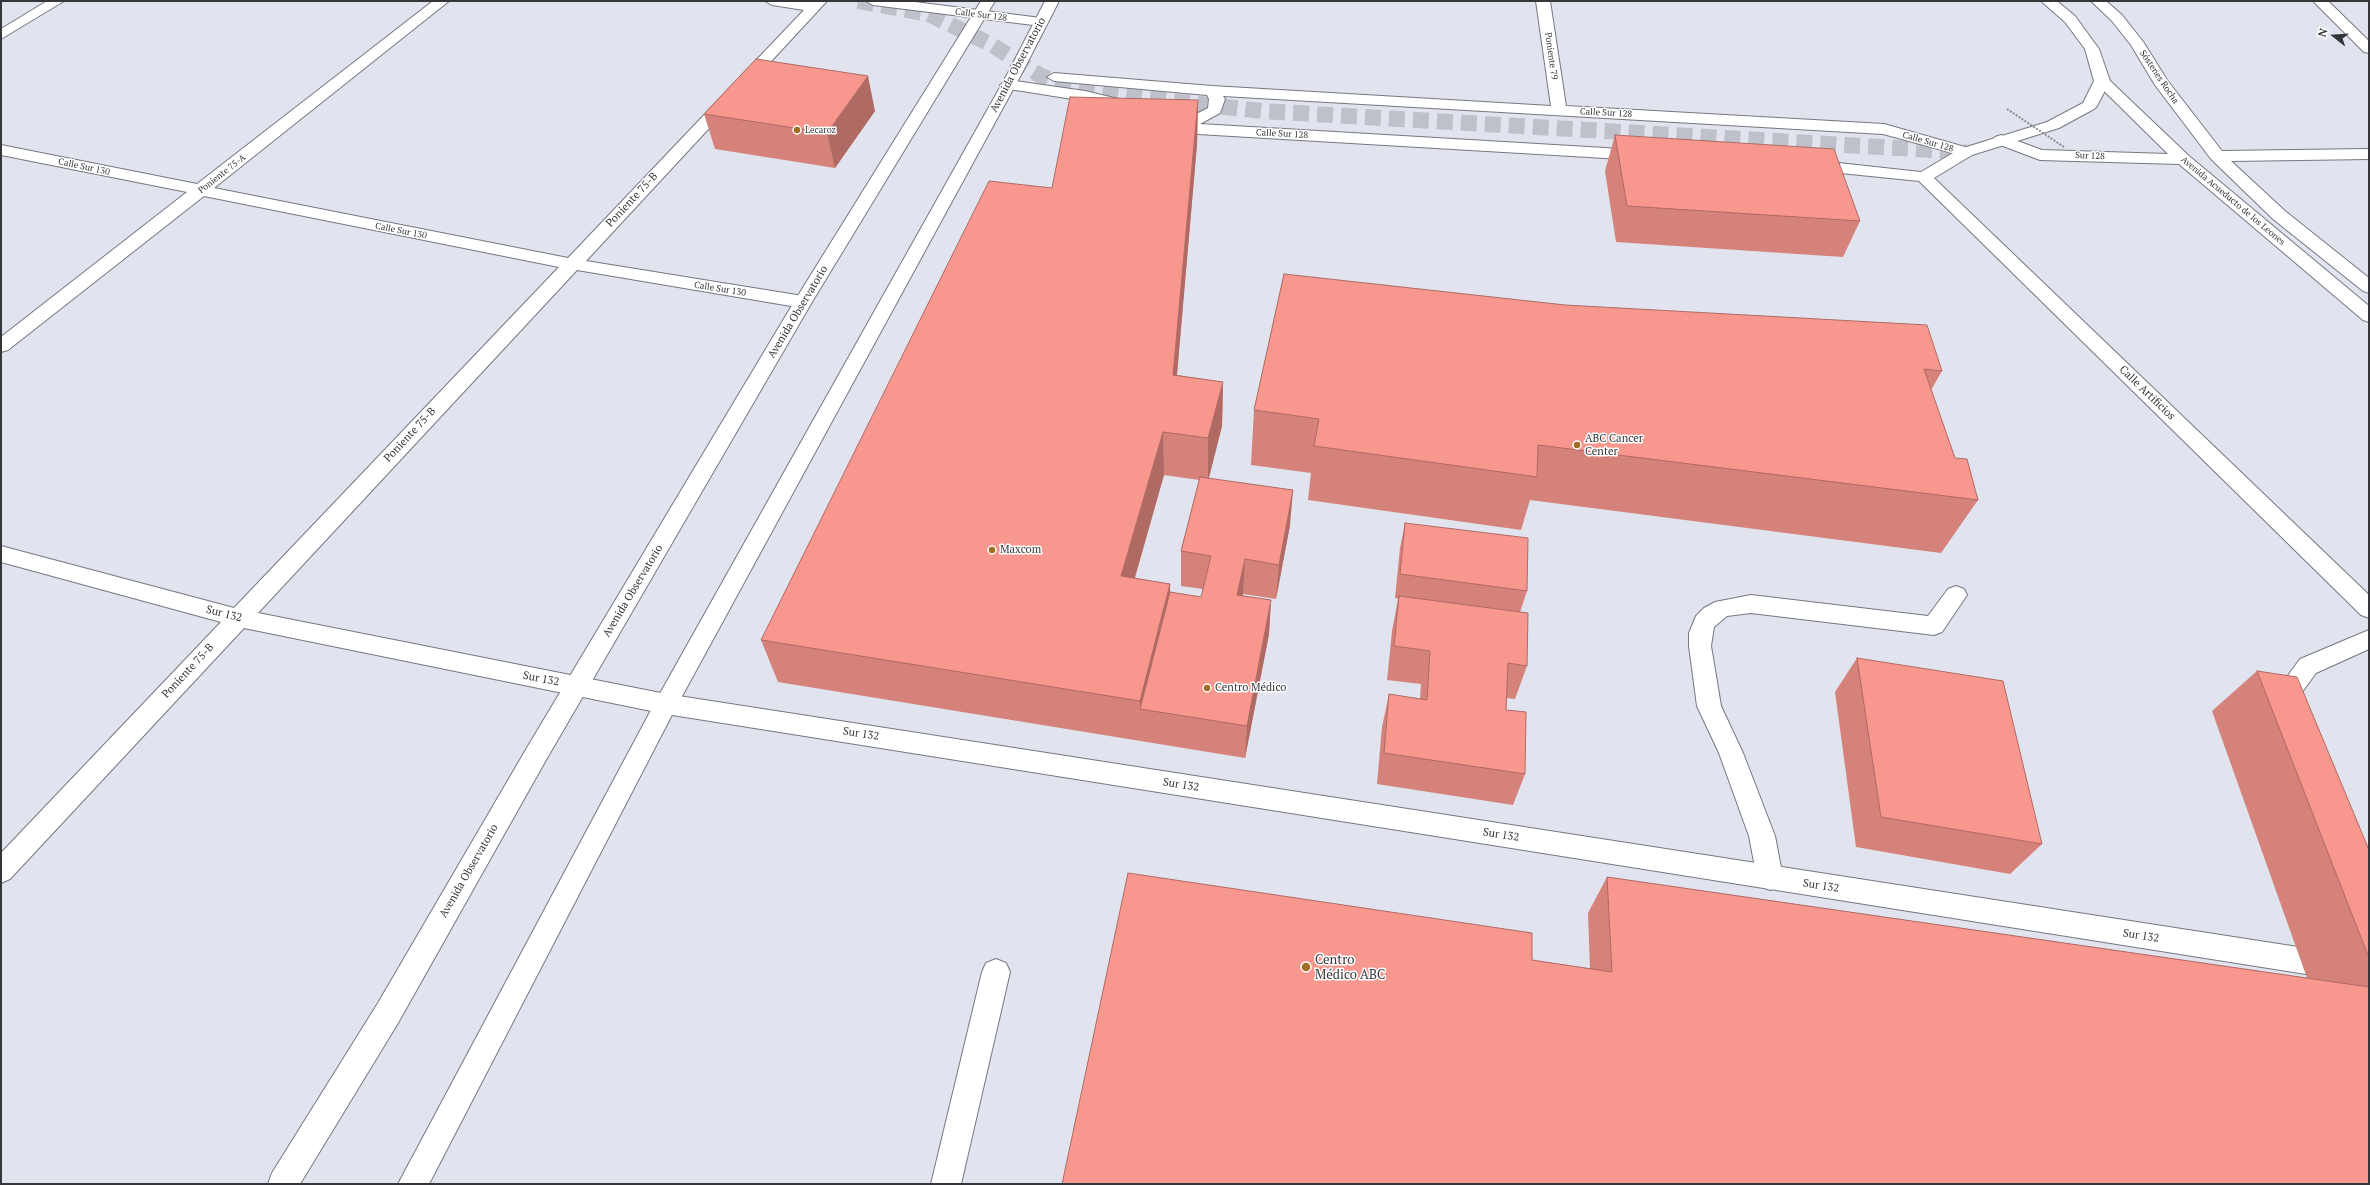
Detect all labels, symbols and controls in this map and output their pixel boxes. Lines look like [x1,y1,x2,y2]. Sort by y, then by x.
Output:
street label: Calle Sur 128 [954,6,1008,24]
street label: Avenida Observatorio [987,15,1049,115]
north arrow [2314,16,2354,56]
text: N [2315,26,2330,39]
street label: Poniente 79 [1542,32,1560,80]
street label: Sóstenes Rocha [2137,48,2181,106]
street label: Calle Sur 128 [1580,106,1632,120]
marker: Lecaroz [792,125,802,135]
place label: Lecaroz [805,125,836,135]
street label: Calle Sur 128 [1256,127,1308,141]
street label: Calle Sur 128 [1901,130,1955,154]
street label: Sur 128 [2075,150,2105,162]
street label: Poniente 75-A [196,152,248,196]
street label: Avenida Acueducto de los Leones [2179,154,2287,248]
street label: Calle Sur 130 [57,156,111,178]
street label: Poniente 75-B [603,170,661,230]
street label: Calle Sur 130 [374,221,428,241]
street label: Avenida Observatorio [765,263,831,361]
street label: Calle Sur 130 [693,280,747,298]
street label: Calle Artificios [2116,363,2178,423]
street label: Poniente 75-B [381,405,439,465]
place label: ABC Cancer Center [1585,432,1643,458]
marker: ABC Cancer Center [1572,440,1582,450]
street label: Avenida Observatorio [600,542,666,640]
place label: Maxcom [1000,543,1041,557]
marker: Maxcom [987,545,997,555]
street label: Sur 132 [205,603,243,625]
street label: Poniente 75-B [159,641,217,701]
street label: Sur 132 [522,669,560,689]
place label: Centro Médico [1215,681,1286,695]
marker: Centro Médico [1202,683,1212,693]
street label: Sur 132 [842,725,880,743]
street label: Sur 132 [1162,776,1200,794]
street label: Avenida Observatorio [437,822,501,920]
street label: Sur 132 [1482,826,1520,844]
street label: Sur 132 [1802,877,1840,895]
street label: Sur 132 [2122,927,2160,945]
place label: Centro Médico ABC [1315,952,1385,983]
marker: Centro Médico ABC [1300,961,1312,973]

